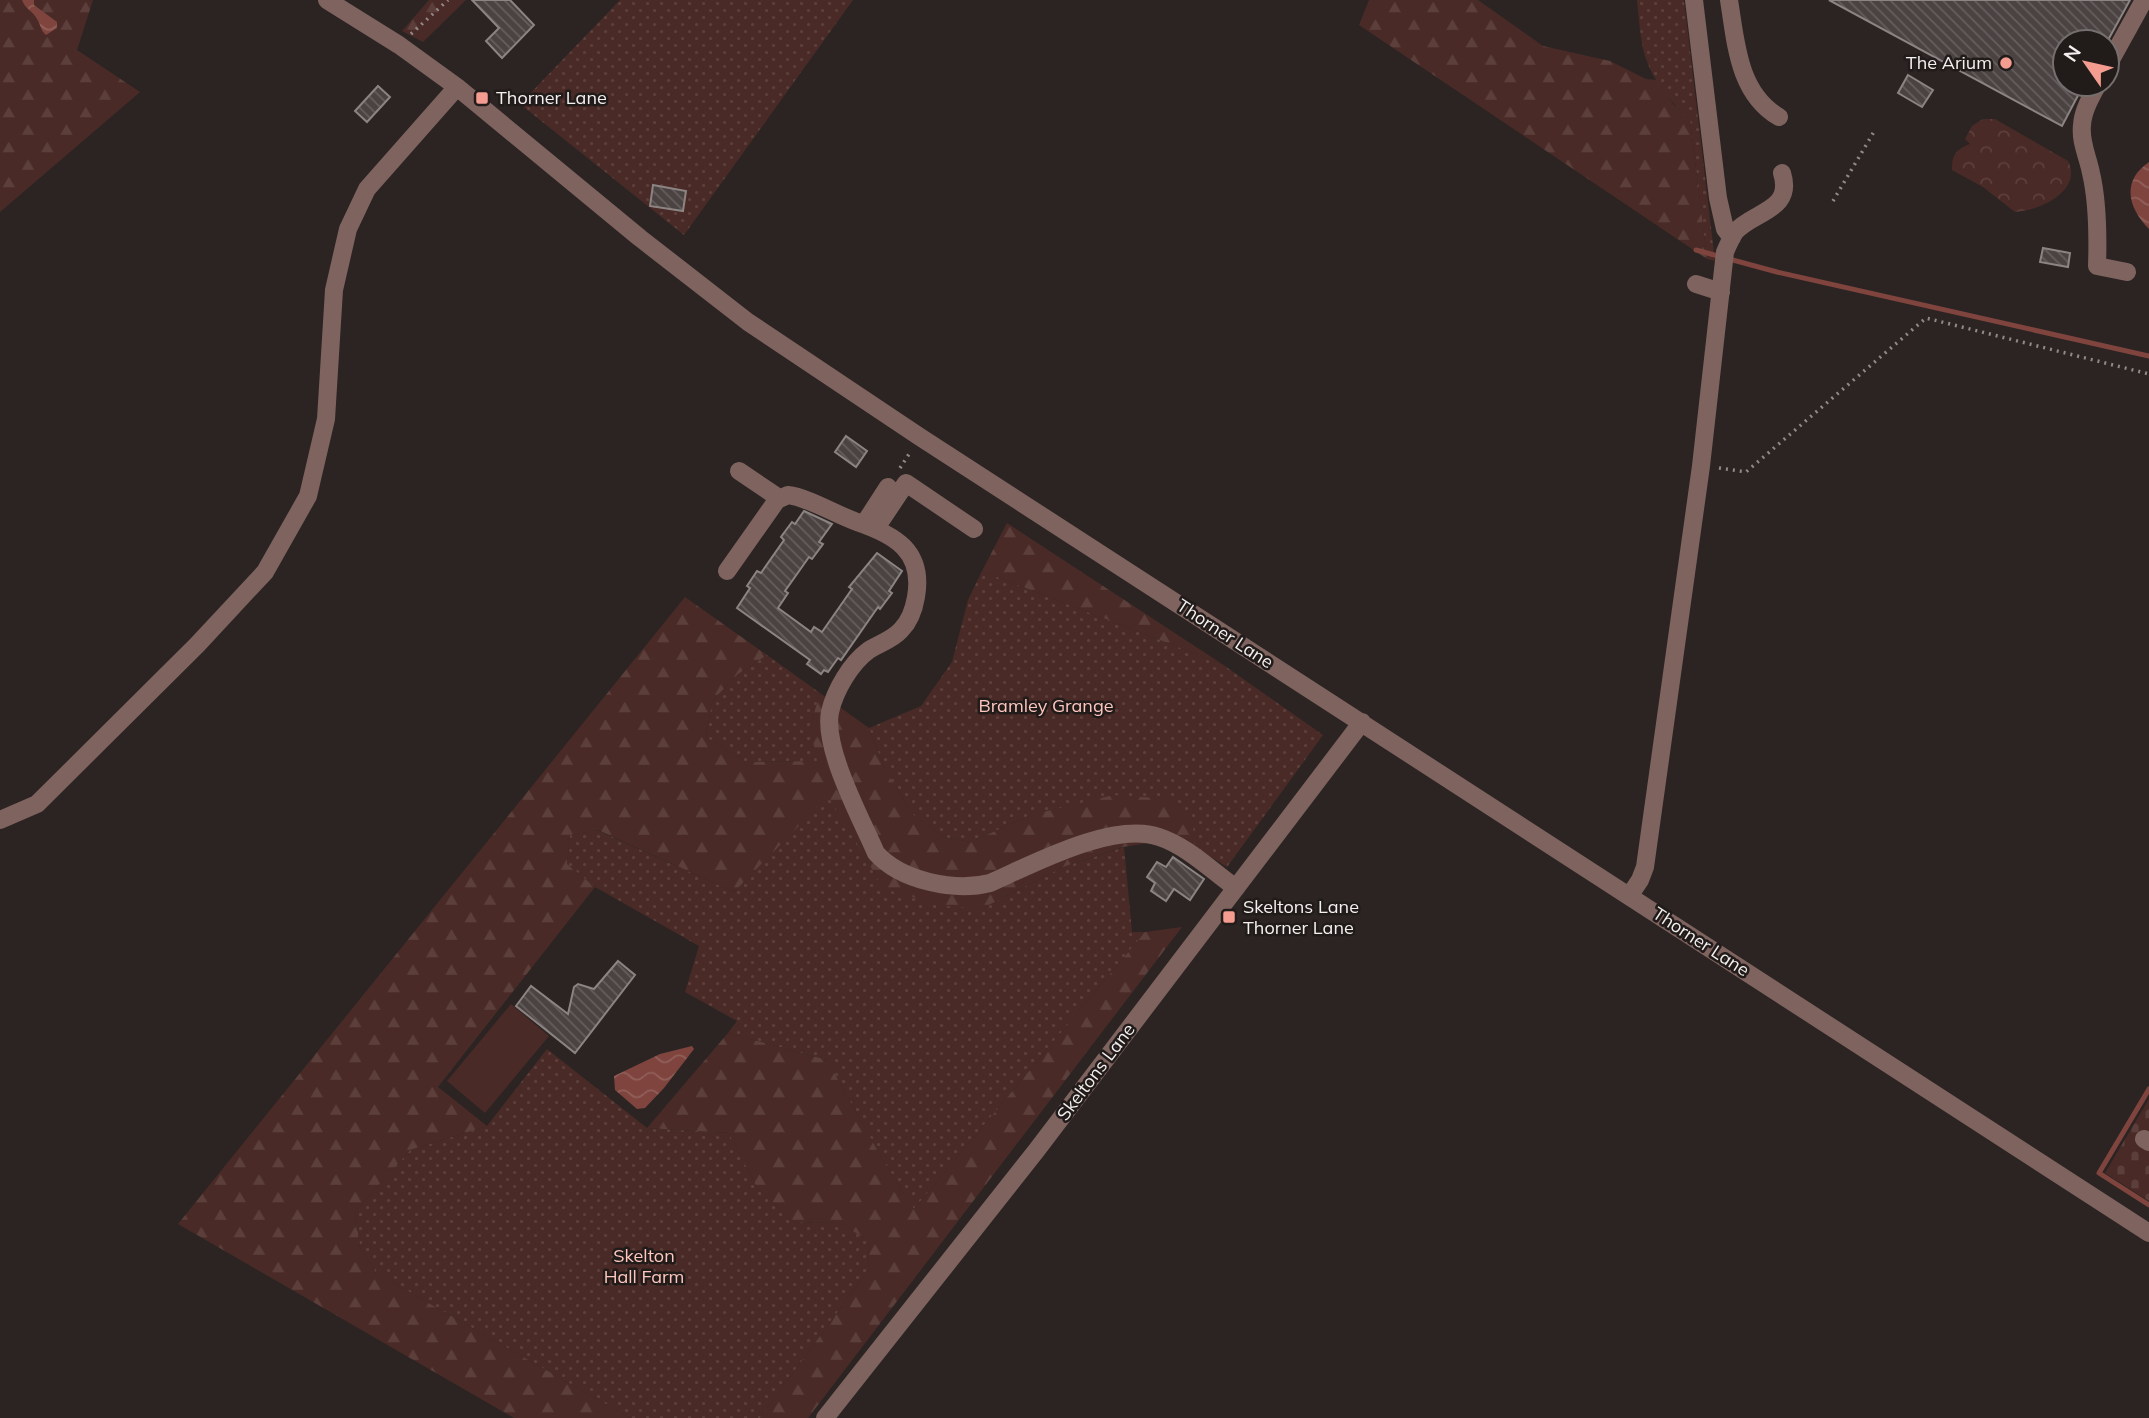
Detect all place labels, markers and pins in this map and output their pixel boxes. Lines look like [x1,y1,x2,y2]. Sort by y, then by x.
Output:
place label: The Arium [1906,51,1992,74]
marker: The Arium [1998,55,2014,71]
place label: Thorner Lane [496,86,607,109]
marker: Thorner Lane [474,90,490,106]
place label: Skeltons Lane Thorner Lane [1243,895,1359,939]
marker: Skeltons Lane Thorner Lane [1221,909,1237,925]

